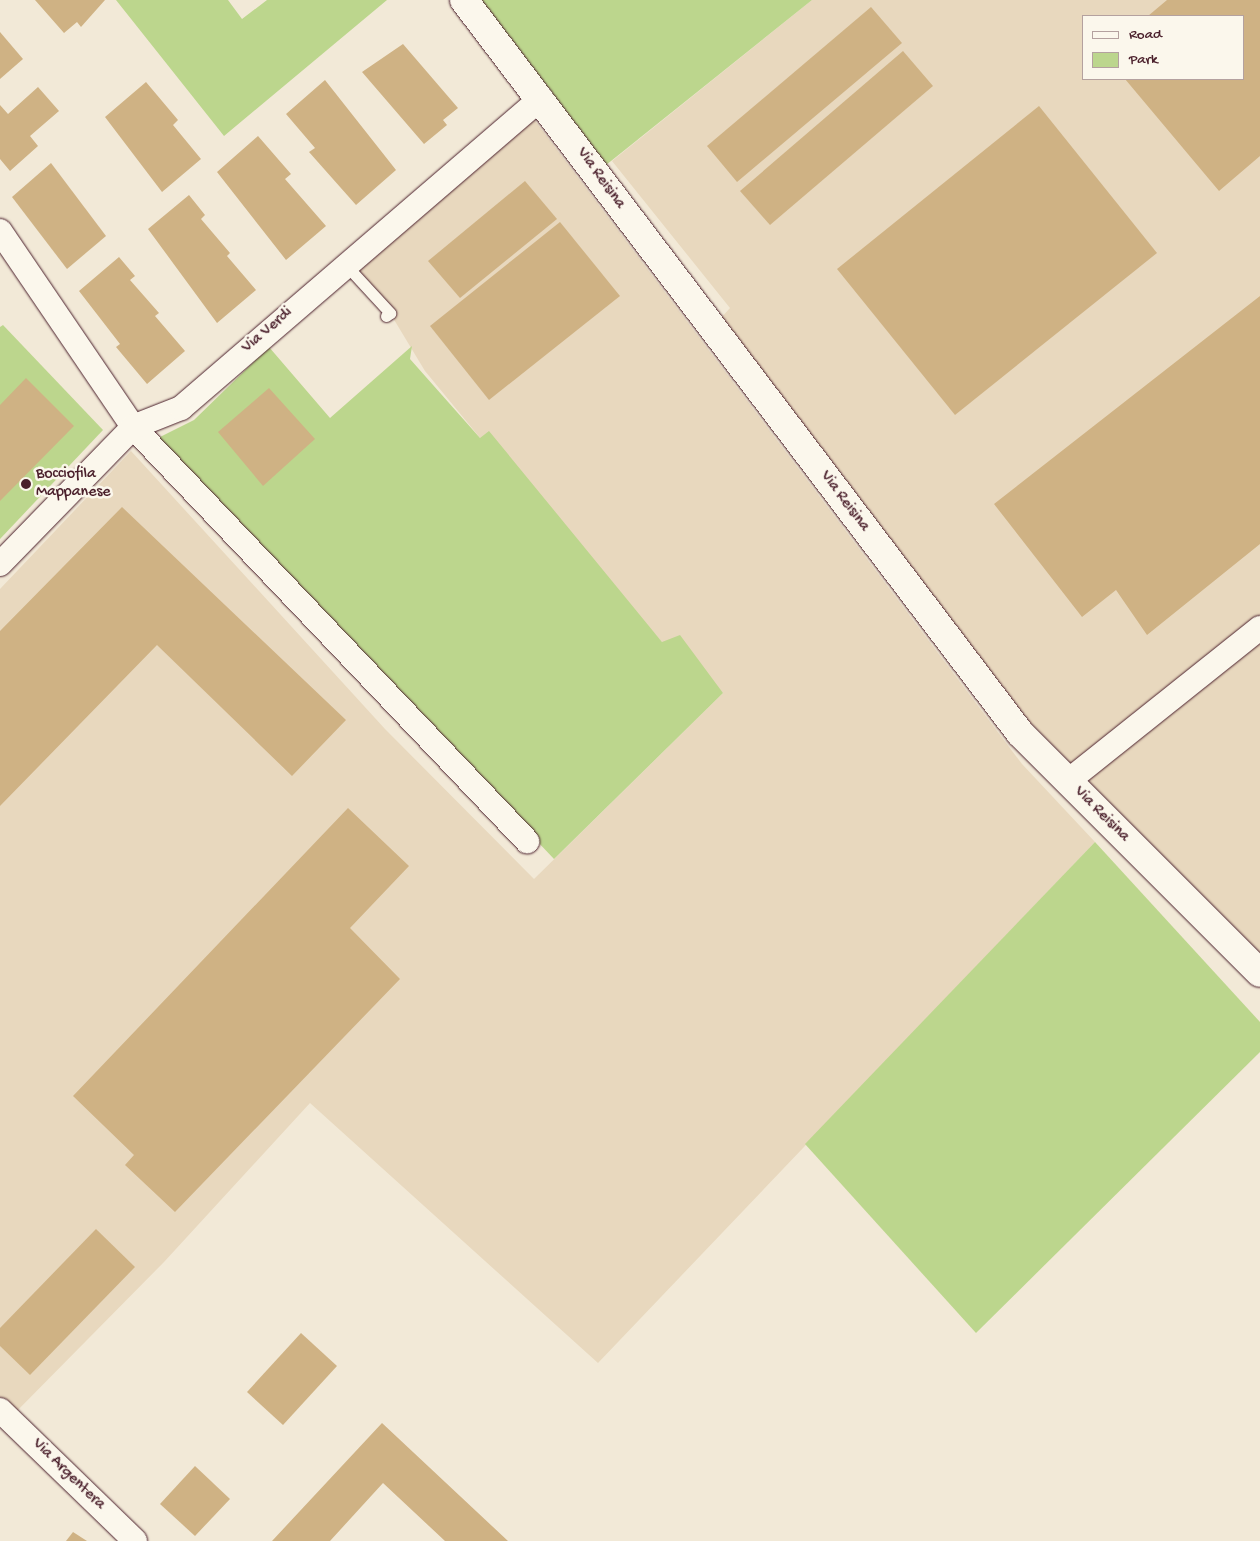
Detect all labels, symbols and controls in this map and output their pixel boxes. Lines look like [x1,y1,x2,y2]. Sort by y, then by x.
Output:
legend [1082,15,1245,80]
text: Road [1129,26,1162,44]
text: Park [1129,51,1158,69]
street label: Via Reisina [571,145,629,213]
street label: Via Verdi [239,304,297,358]
place label: Bocciofila Mappanese [36,465,111,503]
street label: Via Reisina [815,468,873,536]
marker: Bocciofila Mappanese [20,478,32,490]
street label: Via Reisina [1069,783,1133,847]
street label: Via Argentera [27,1435,109,1515]

